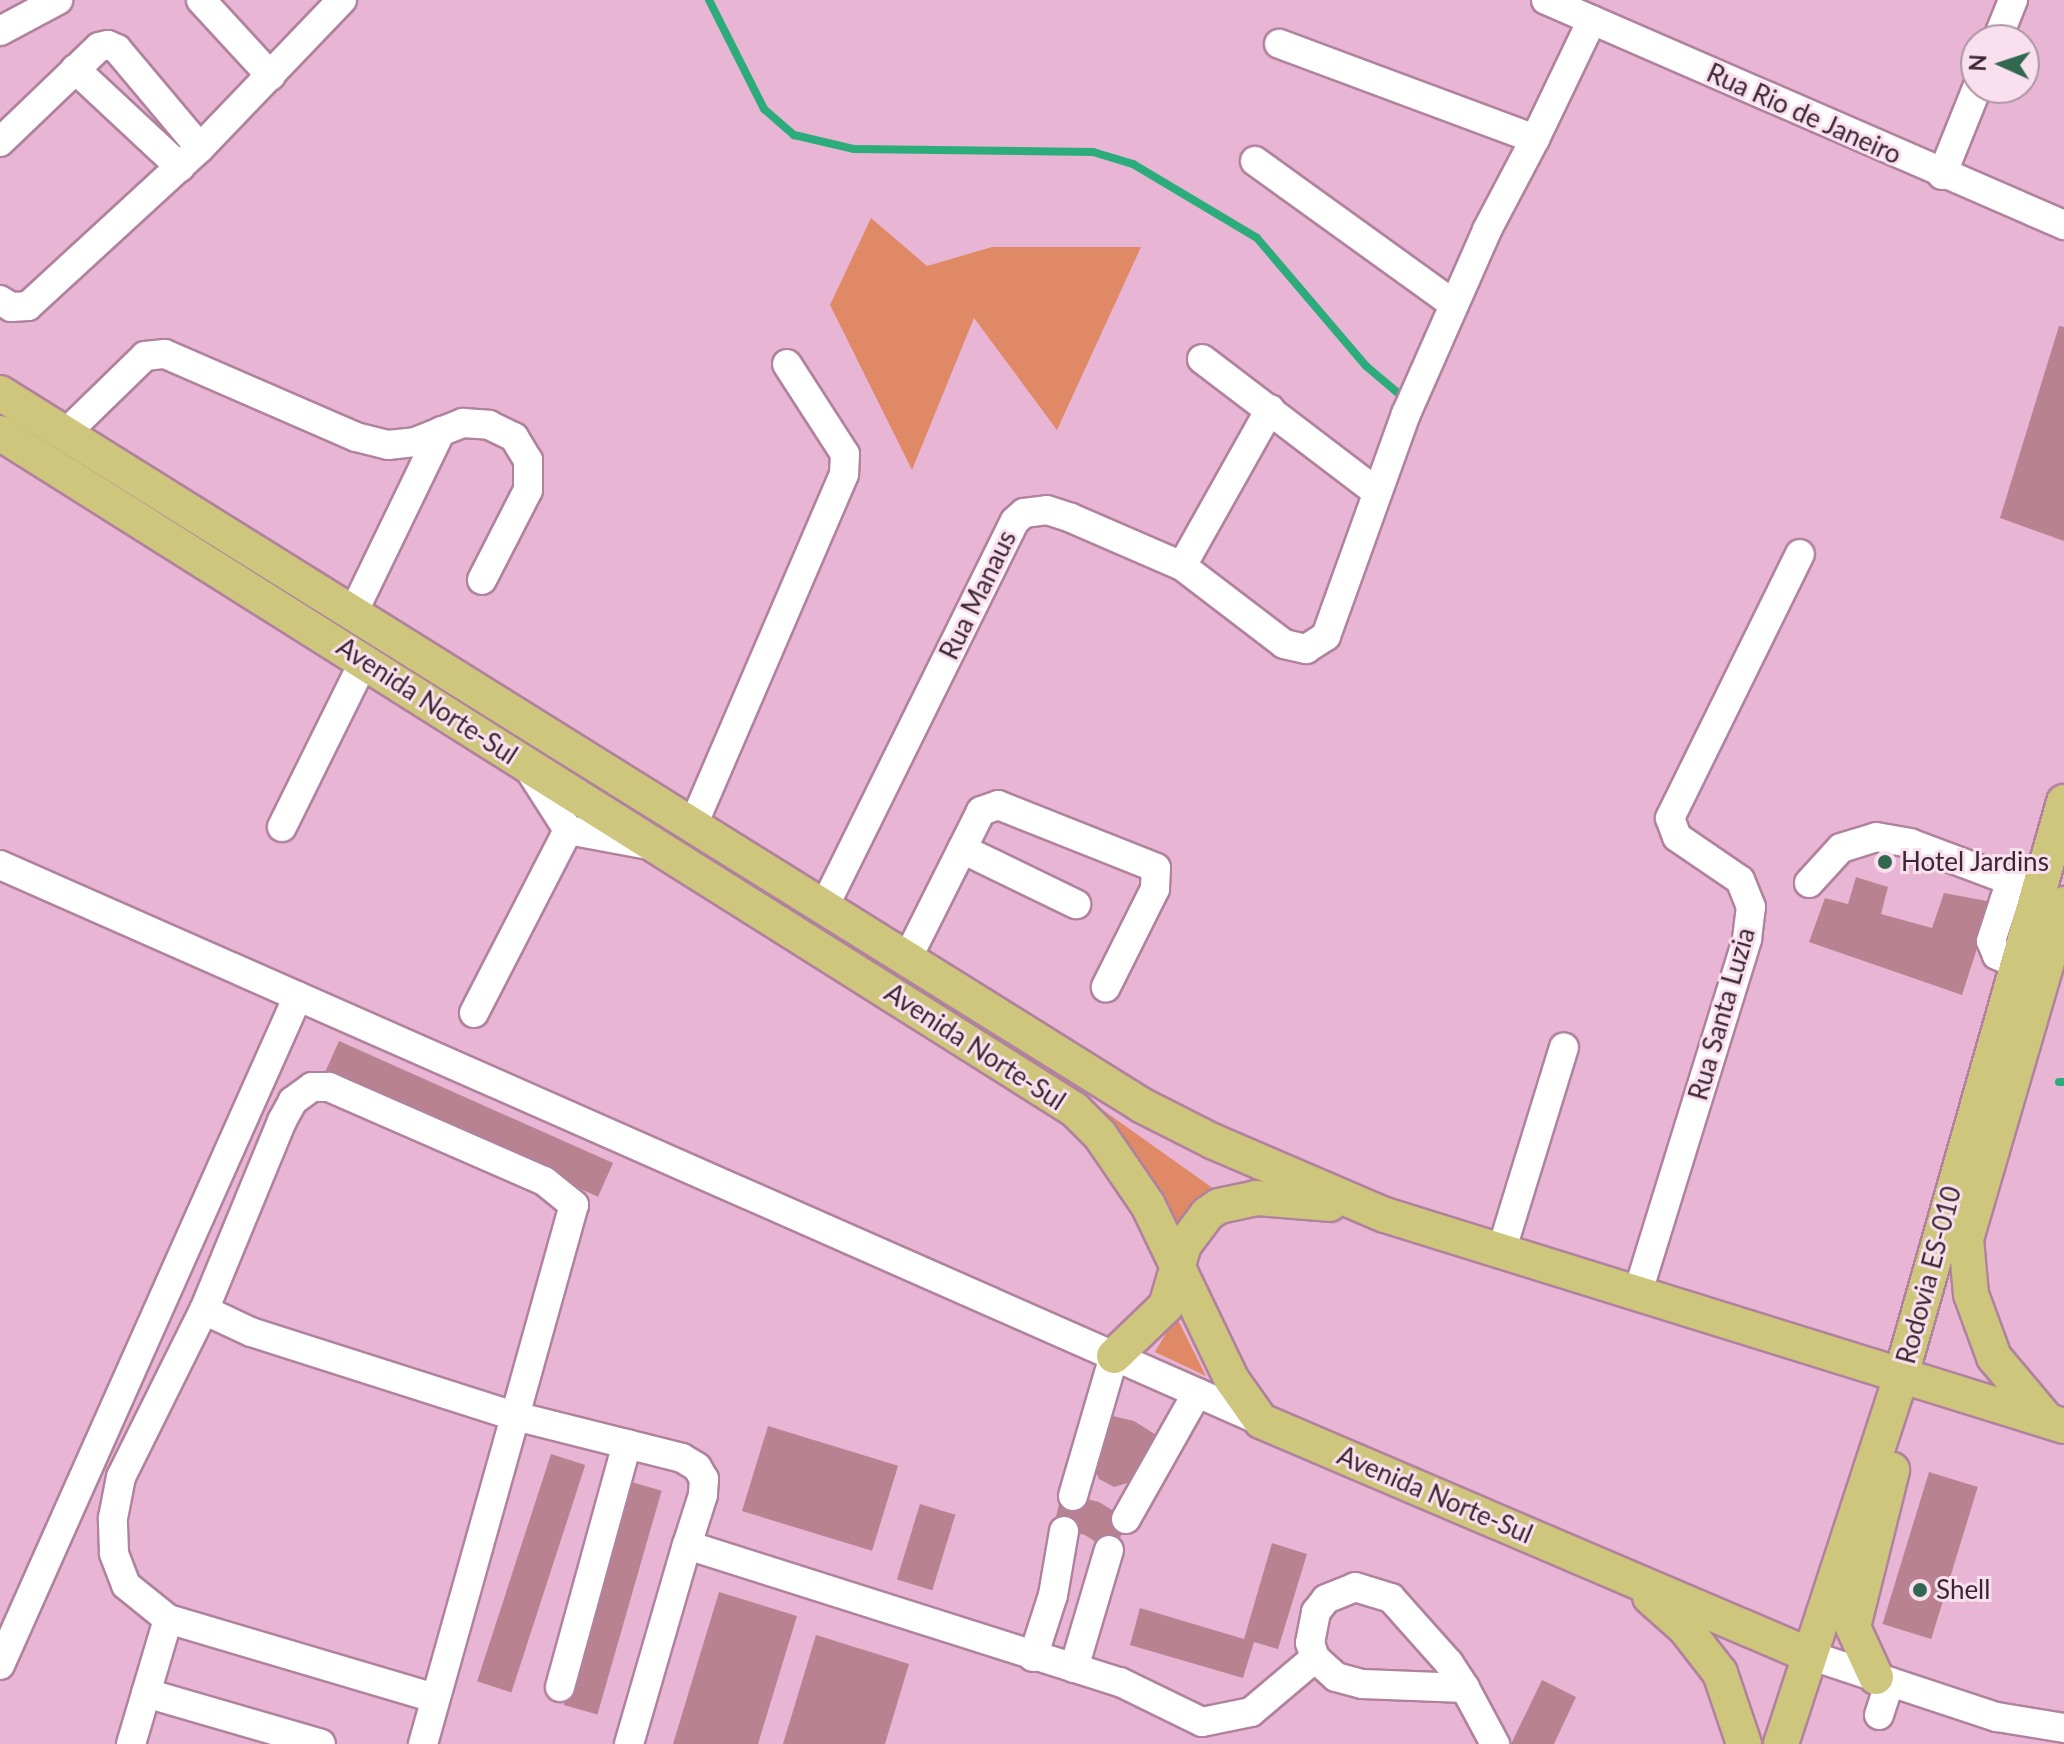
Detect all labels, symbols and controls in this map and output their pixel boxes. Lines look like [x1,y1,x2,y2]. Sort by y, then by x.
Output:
north arrow [1960,24,2040,104]
text: N [1964,54,1991,72]
street label: Rua Rio de Janeiro [1702,57,1906,171]
street label: Rua Manaus [933,525,1023,665]
street label: Avenida Norte-Sul [331,631,523,771]
place label: Hotel Jardins [1901,846,2050,878]
marker: Hotel Jardins [1876,853,1894,871]
street label: Rua Santa Luzia [1682,924,1762,1104]
street label: Avenida Norte-Sul [879,977,1071,1117]
street label: Rodovia ES-010 [1890,1183,1968,1367]
street label: Avenida Norte-Sul [1333,1440,1537,1550]
place label: Shell [1936,1574,1990,1606]
marker: Shell [1911,1581,1929,1599]

